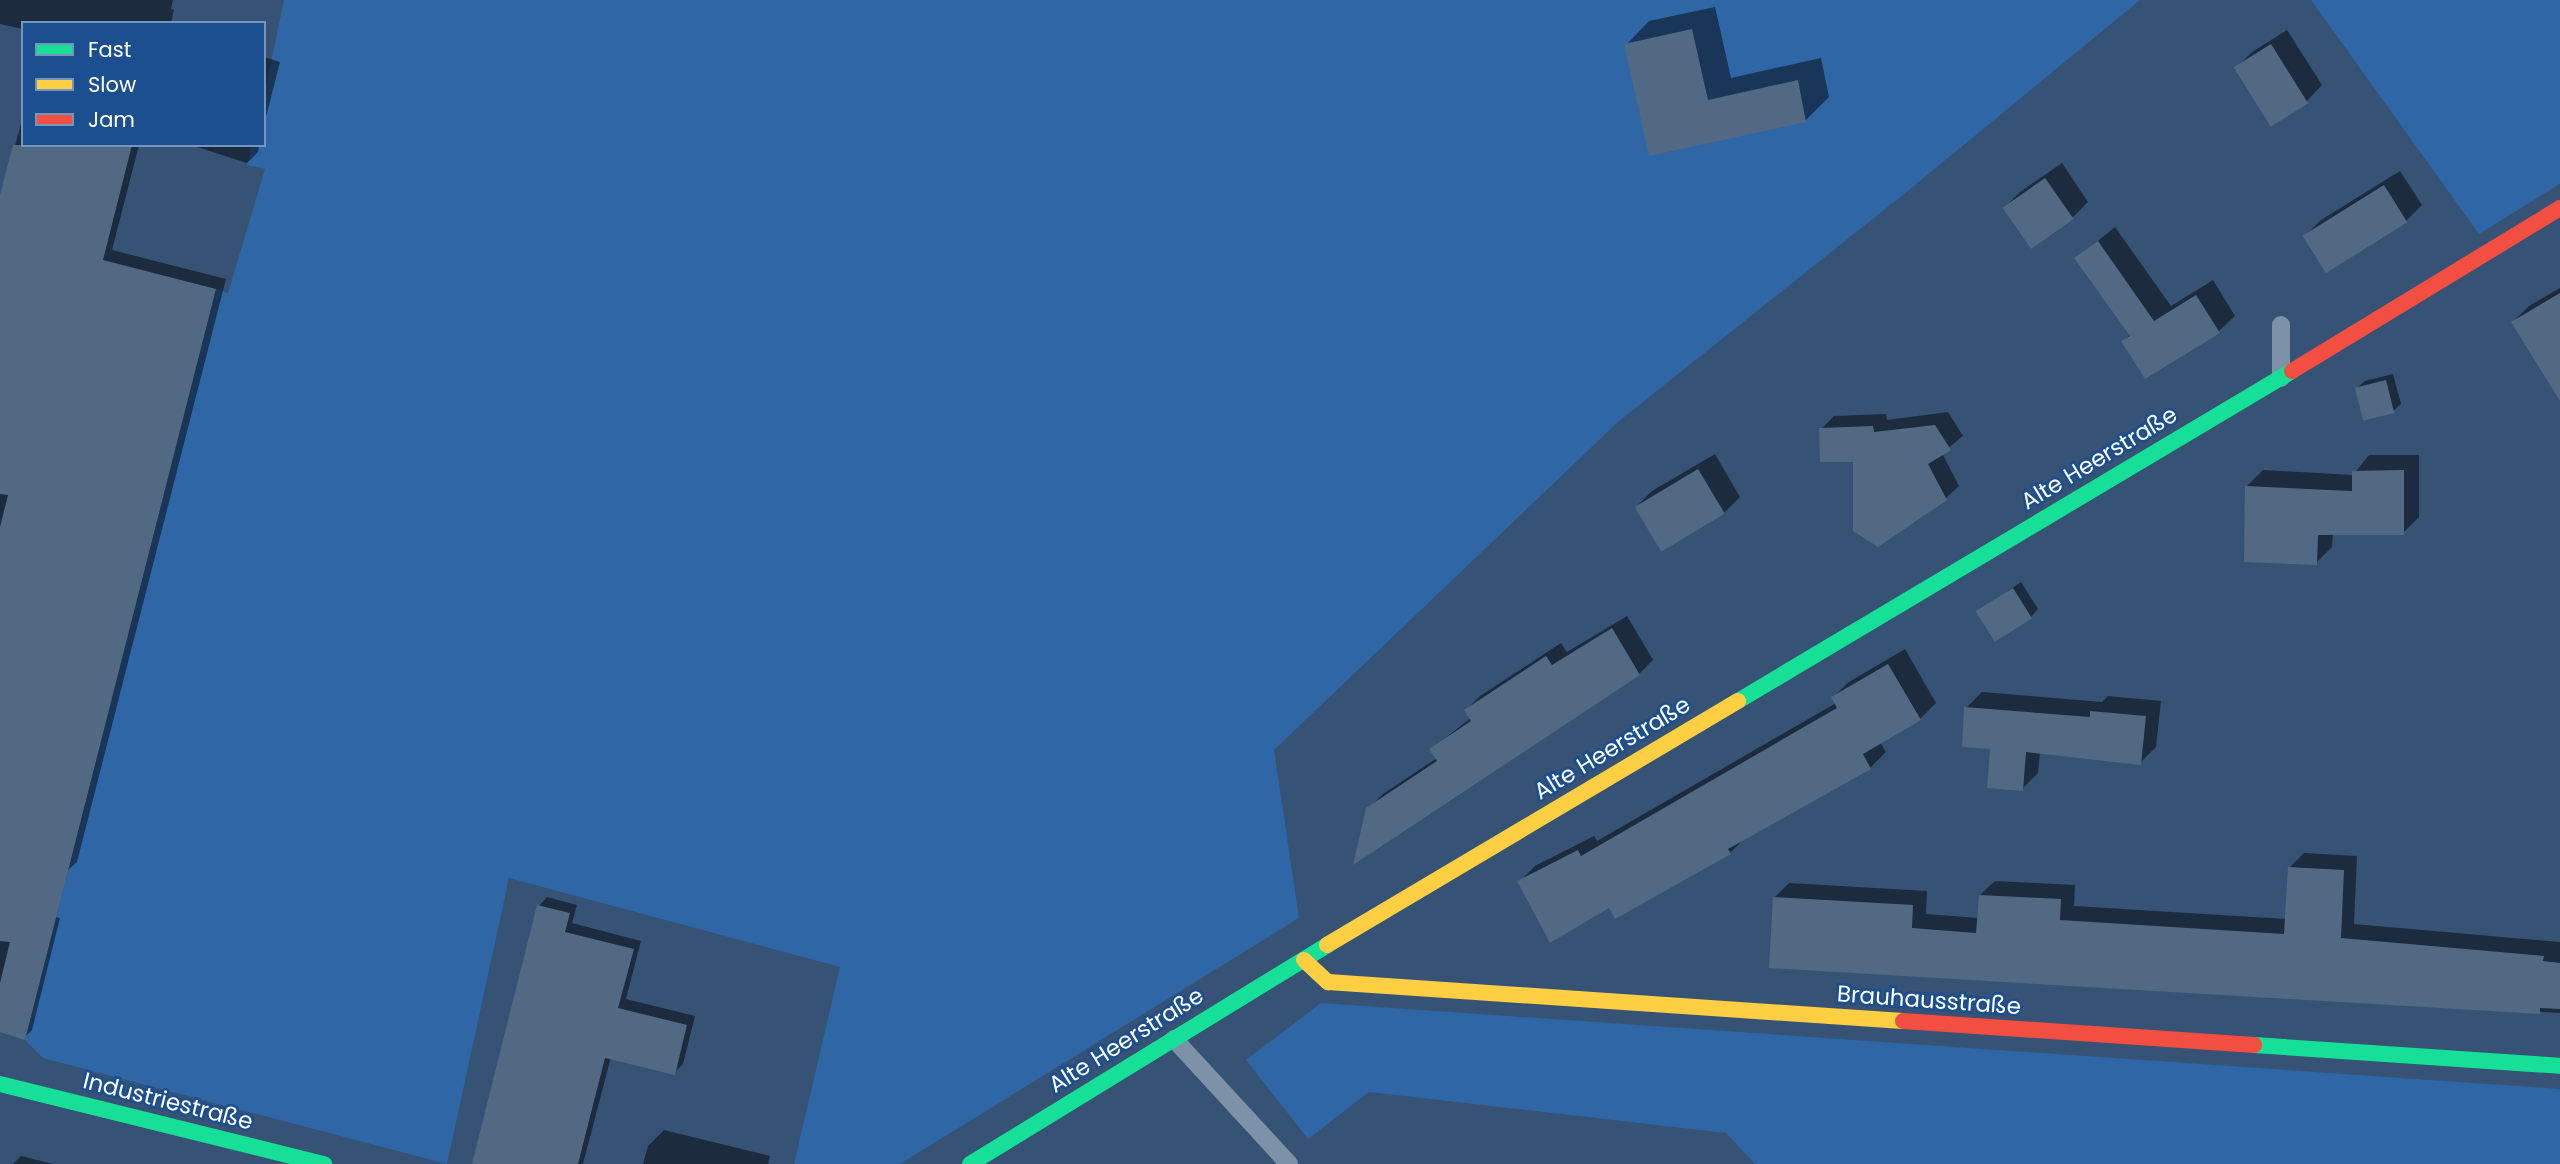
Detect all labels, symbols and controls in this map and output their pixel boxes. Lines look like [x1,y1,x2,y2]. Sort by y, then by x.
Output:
legend [21,21,266,147]
text: Fast [88,35,131,64]
text: Slow [88,70,136,99]
text: Jam [88,105,135,134]
street label: Alte Heerstraße [2016,400,2182,516]
street label: Alte Heerstraße [1529,690,1695,806]
street label: Brauhausstraße [1836,980,2022,1020]
street label: Alte Heerstraße [1043,981,1209,1099]
street label: Industriestraße [80,1067,256,1135]

